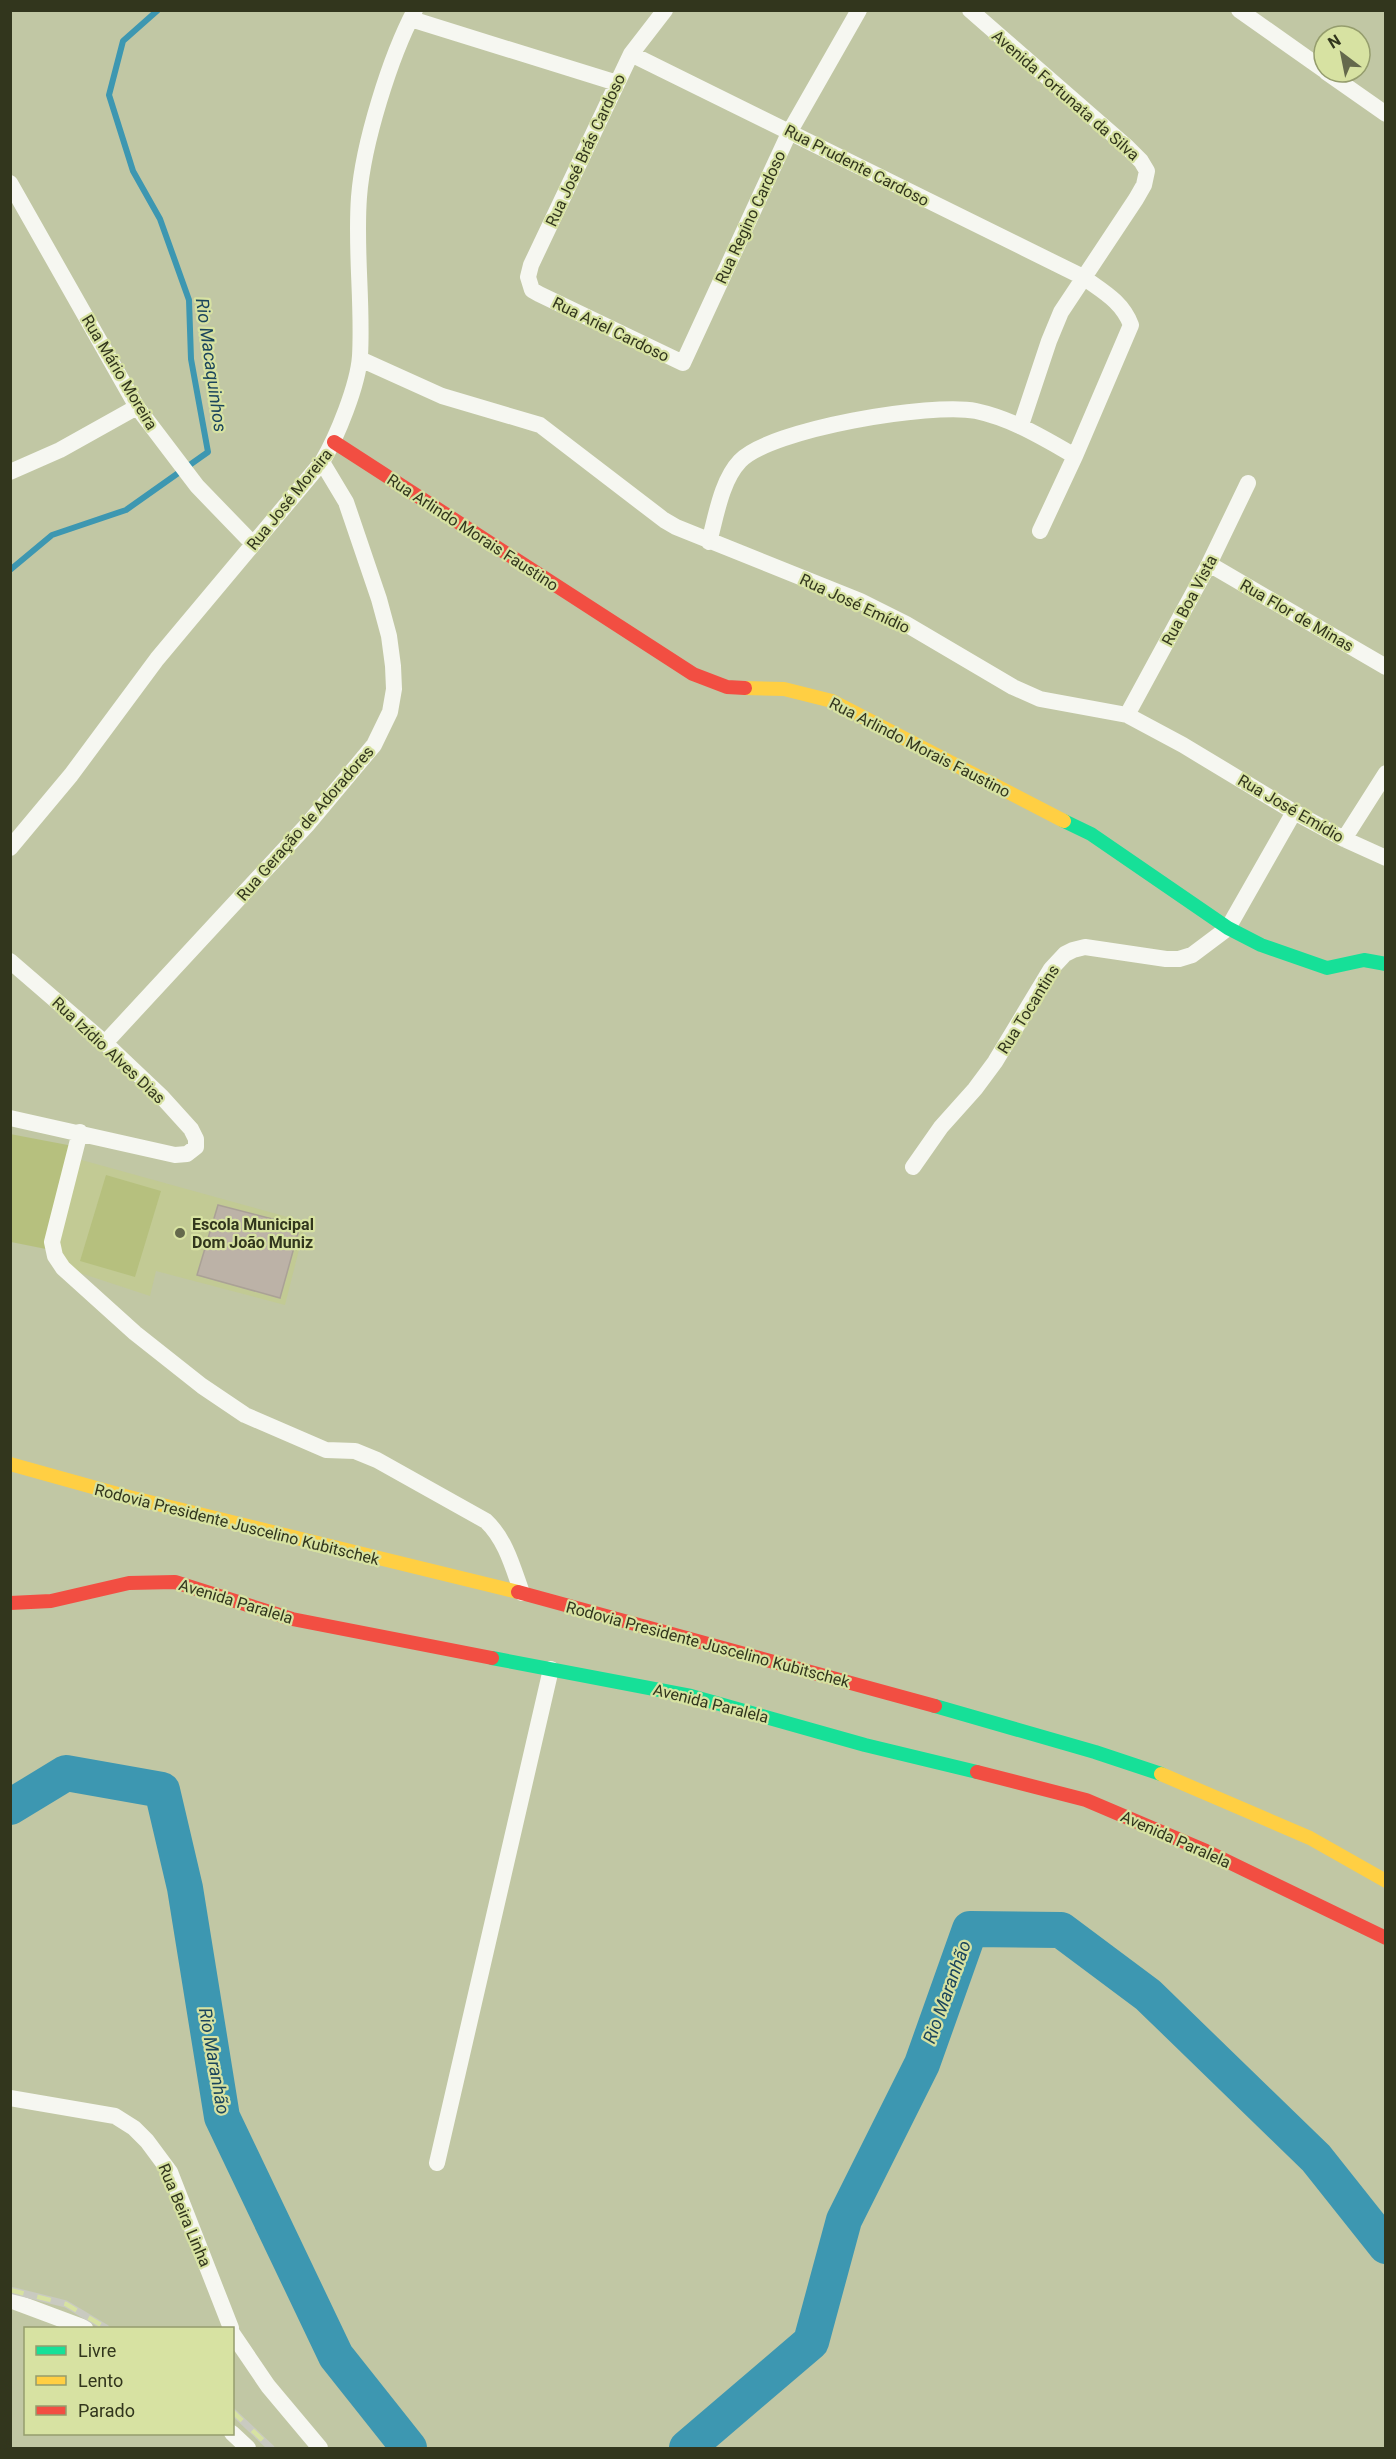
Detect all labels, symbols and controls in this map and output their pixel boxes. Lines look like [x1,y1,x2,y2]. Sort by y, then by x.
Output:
north arrow [1312,24,1372,84]
street label: Avenida Fortunata da Silva [988,26,1143,165]
text: N [1324,31,1344,53]
street label: Rua José Brás Cardoso [542,71,629,229]
street label: Rua Prudente Cardoso [781,121,932,210]
street label: Rua Regino Cardoso [711,148,790,287]
street label: Rua Ariel Cardoso [549,293,672,366]
water label: Rio Macaquinhos [192,297,231,433]
street label: Rua Mário Moreira [78,311,161,433]
street label: Rua José Moreira [243,445,336,554]
street label: Rua Arlindo Morais Faustino [384,470,562,595]
street label: Rua Boa Vista [1158,552,1221,649]
street label: Rua José Emídio [797,570,913,637]
street label: Rua Flor de Minas [1237,575,1357,656]
street label: Rua Arlindo Morais Faustino [826,693,1013,801]
street label: Rua Geração de Adoradores [233,742,378,905]
street label: Rua José Emídio [1234,770,1347,846]
street label: Rua Tocantins [994,961,1063,1057]
street label: Rua Izídio Alves Dias [48,993,169,1108]
place label: Escola Municipal Dom João Muniz [192,1215,314,1252]
marker: Escola Municipal Dom João Muniz [173,1226,187,1240]
street label: Rodovia Presidente Juscelino Kubitschek [93,1480,382,1569]
street label: Avenida Paralela [177,1575,295,1628]
street label: Rodovia Presidente Juscelino Kubitschek [564,1597,853,1692]
street label: Avenida Paralela [651,1680,770,1727]
street label: Avenida Paralela [1118,1807,1234,1872]
water label: Rio Maranhão [918,1938,975,2046]
water label: Rio Maranhão [195,2006,234,2116]
street label: Rua Beira Linha [154,2161,215,2270]
legend [24,2327,234,2435]
text: Livre [78,2340,116,2361]
text: Lento [78,2370,123,2391]
text: Parado [78,2400,135,2421]

